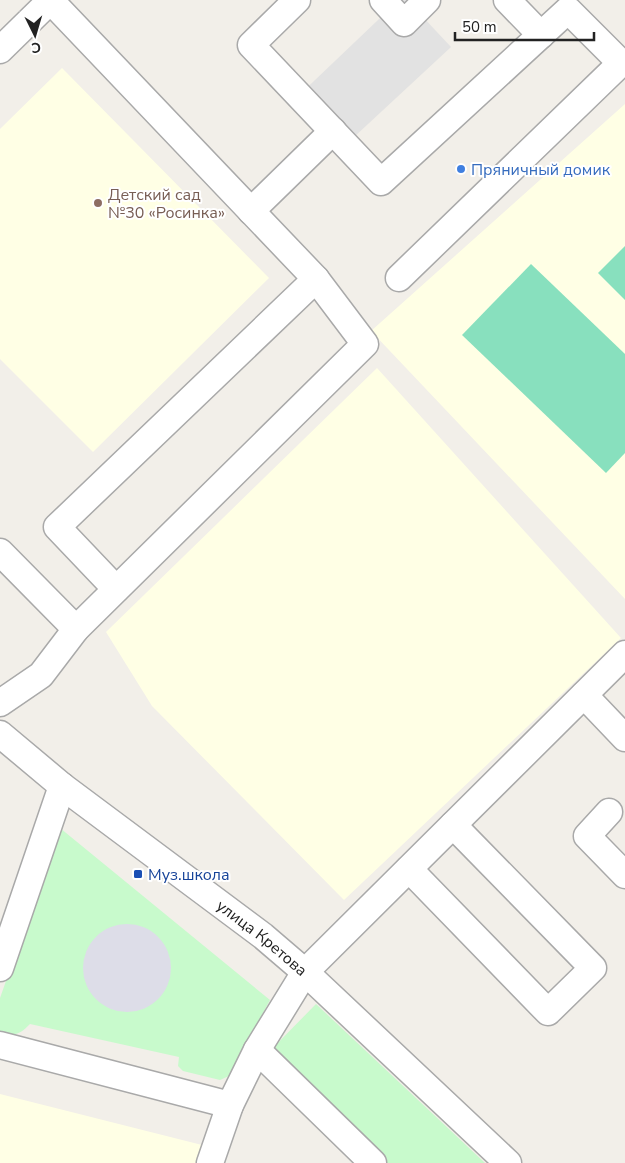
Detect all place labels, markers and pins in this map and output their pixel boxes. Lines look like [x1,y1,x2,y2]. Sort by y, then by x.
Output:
place label: Пряничный домик [471,159,611,181]
marker: Пряничный домик [455,163,467,175]
place label: Детский сад №30 «Росинка» [108,184,225,224]
marker: Детский сад №30 «Росинка» [92,197,104,209]
place label: Муз.школа [148,864,230,886]
marker: Муз.школа [132,868,144,880]

